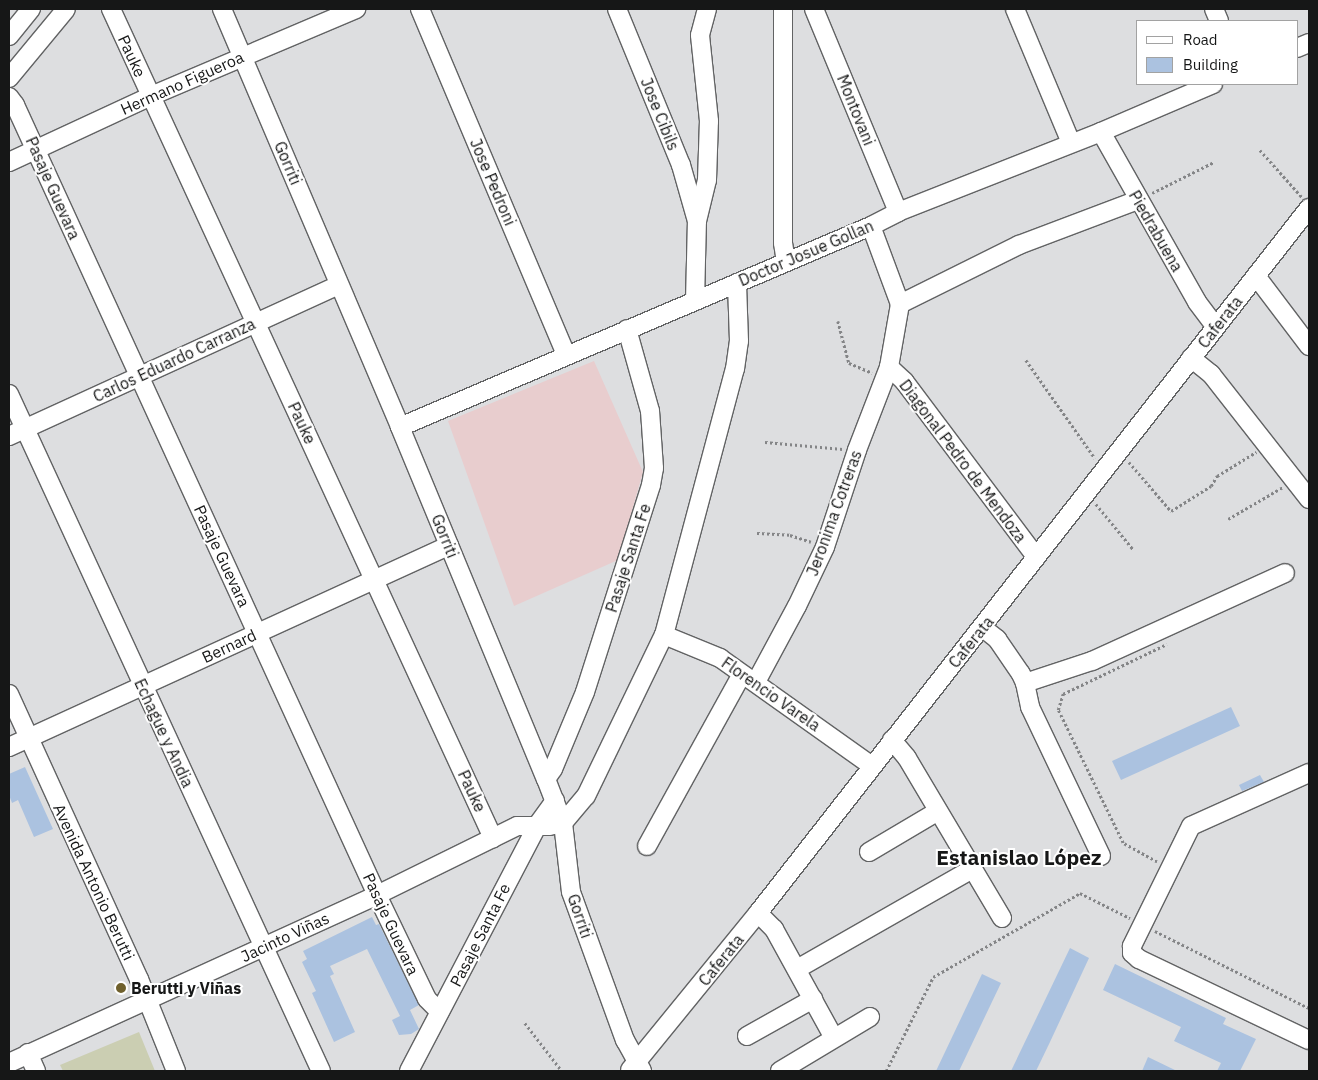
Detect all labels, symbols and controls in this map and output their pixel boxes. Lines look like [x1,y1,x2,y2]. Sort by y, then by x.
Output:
legend [1136,20,1298,85]
text: Road [1183,30,1218,49]
street label: Pauke [114,32,150,80]
street label: Hermano Figueroa [117,47,247,119]
text: Building [1183,55,1238,74]
street label: Montovani [833,72,879,148]
street label: Jose Cibils [637,75,683,153]
street label: Pasaje Guevara [22,134,84,242]
street label: Jose Pedroni [466,136,520,228]
street label: Gorriti [270,138,306,188]
street label: Piedrabuena [1125,187,1187,275]
street label: Doctor Josue Gollan [736,216,876,290]
street label: Caferata [1194,292,1246,352]
street label: Carlos Eduardo Carranza [90,314,258,406]
street label: Diagonal Pedro de Mendoza [895,376,1031,546]
street label: Pauke [284,399,320,447]
street label: Jeronima Cotreras [802,448,866,578]
street label: Pasaje Santa Fe [601,501,655,615]
street label: Pasaje Guevara [190,502,254,610]
street label: Gorriti [428,511,462,561]
street label: Caferata [944,612,998,672]
street label: Bernard [199,625,259,667]
street label: Florencio Varela [718,653,824,735]
street label: Echague y Andia [130,676,198,790]
street label: Pauke [454,767,490,815]
street label: Avenida Antonio Berutti [49,801,139,963]
district label: Estanislao López [936,844,1102,870]
street label: Pasaje Guevara [359,870,423,978]
street label: Pasaje Santa Fe [446,880,514,990]
street label: Gorriti [564,891,596,941]
street label: Jacinto Viñas [238,908,332,966]
street label: Caferata [694,930,748,990]
place label: Berutti y Viñas [131,978,241,998]
marker: Berutti y Viñas [115,982,127,994]

